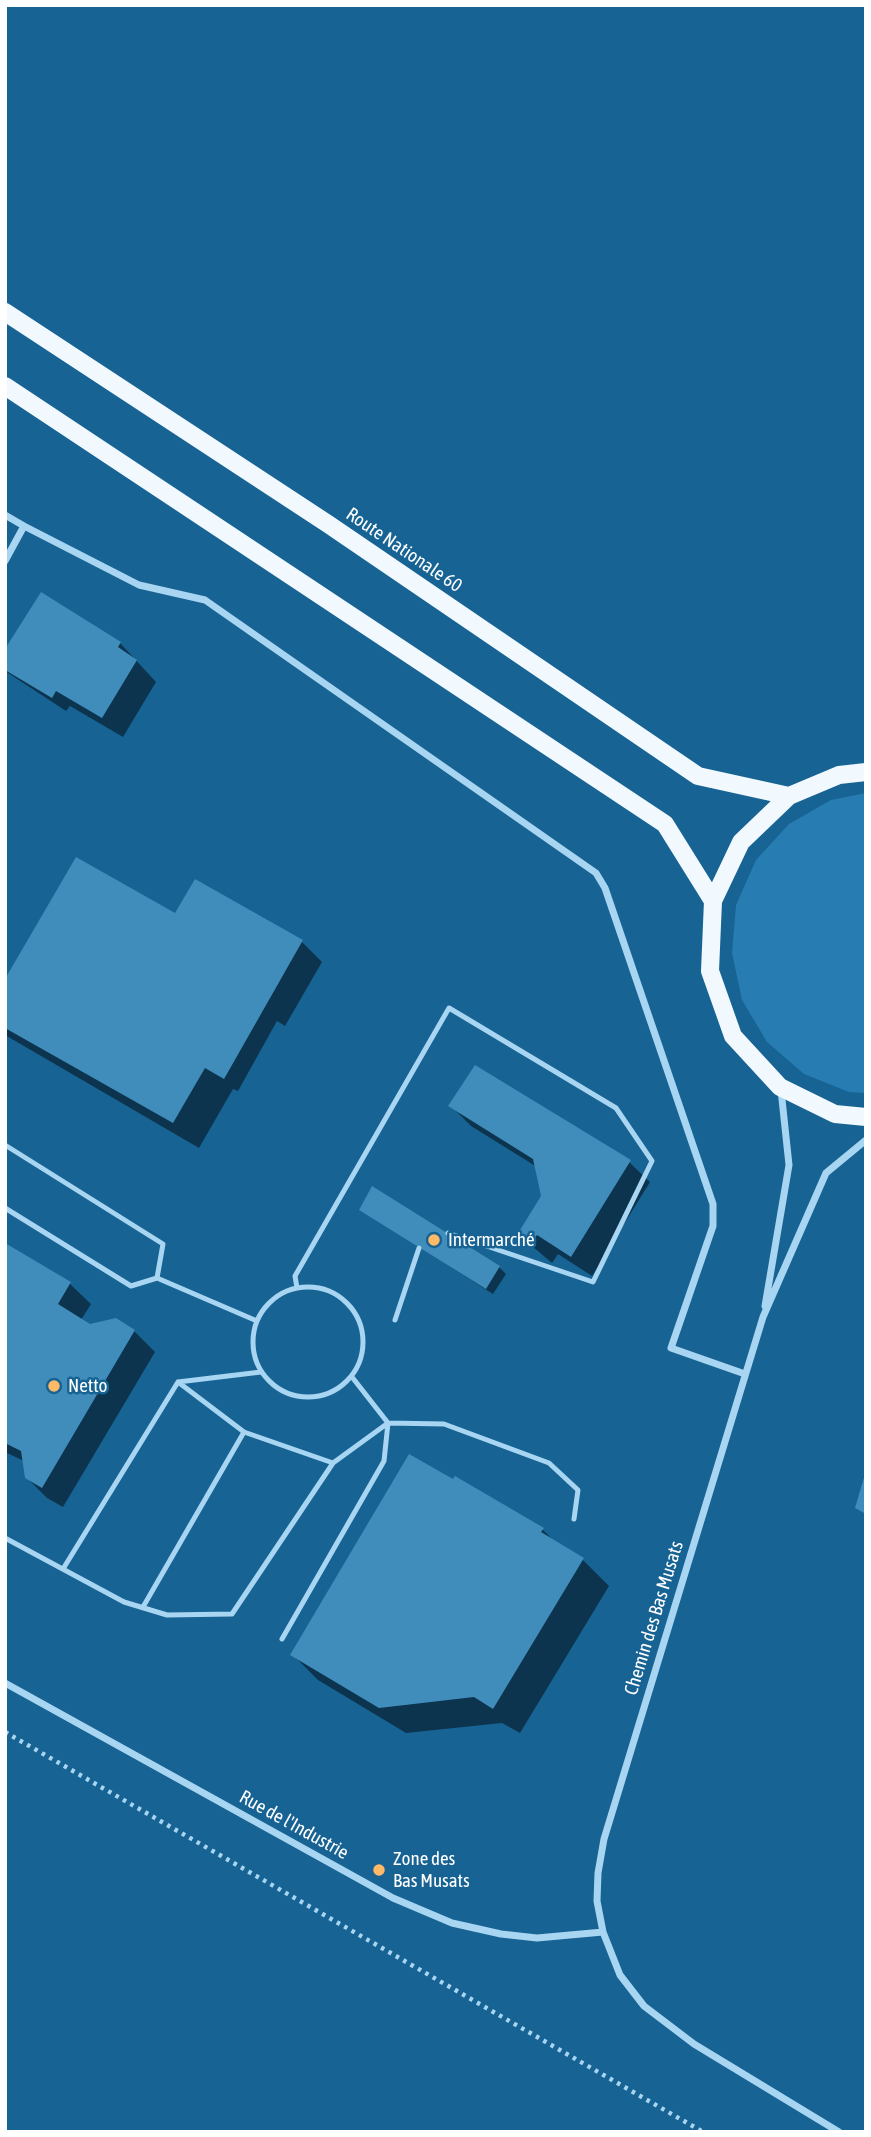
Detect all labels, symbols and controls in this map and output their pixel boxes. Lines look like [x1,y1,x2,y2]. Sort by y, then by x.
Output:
street label: Route Nationale 60 [342,503,466,597]
place label: Intermarché [448,1229,535,1251]
marker: Intermarché [426,1232,442,1248]
place label: Netto [68,1375,108,1397]
marker: Netto [46,1378,62,1394]
street label: Chemin des Bas Musats [620,1538,688,1698]
street label: Rue de l'Industrie [235,1786,353,1864]
place label: Zone des Bas Musats [393,1848,470,1892]
marker: Zone des Bas Musats [371,1862,387,1878]

